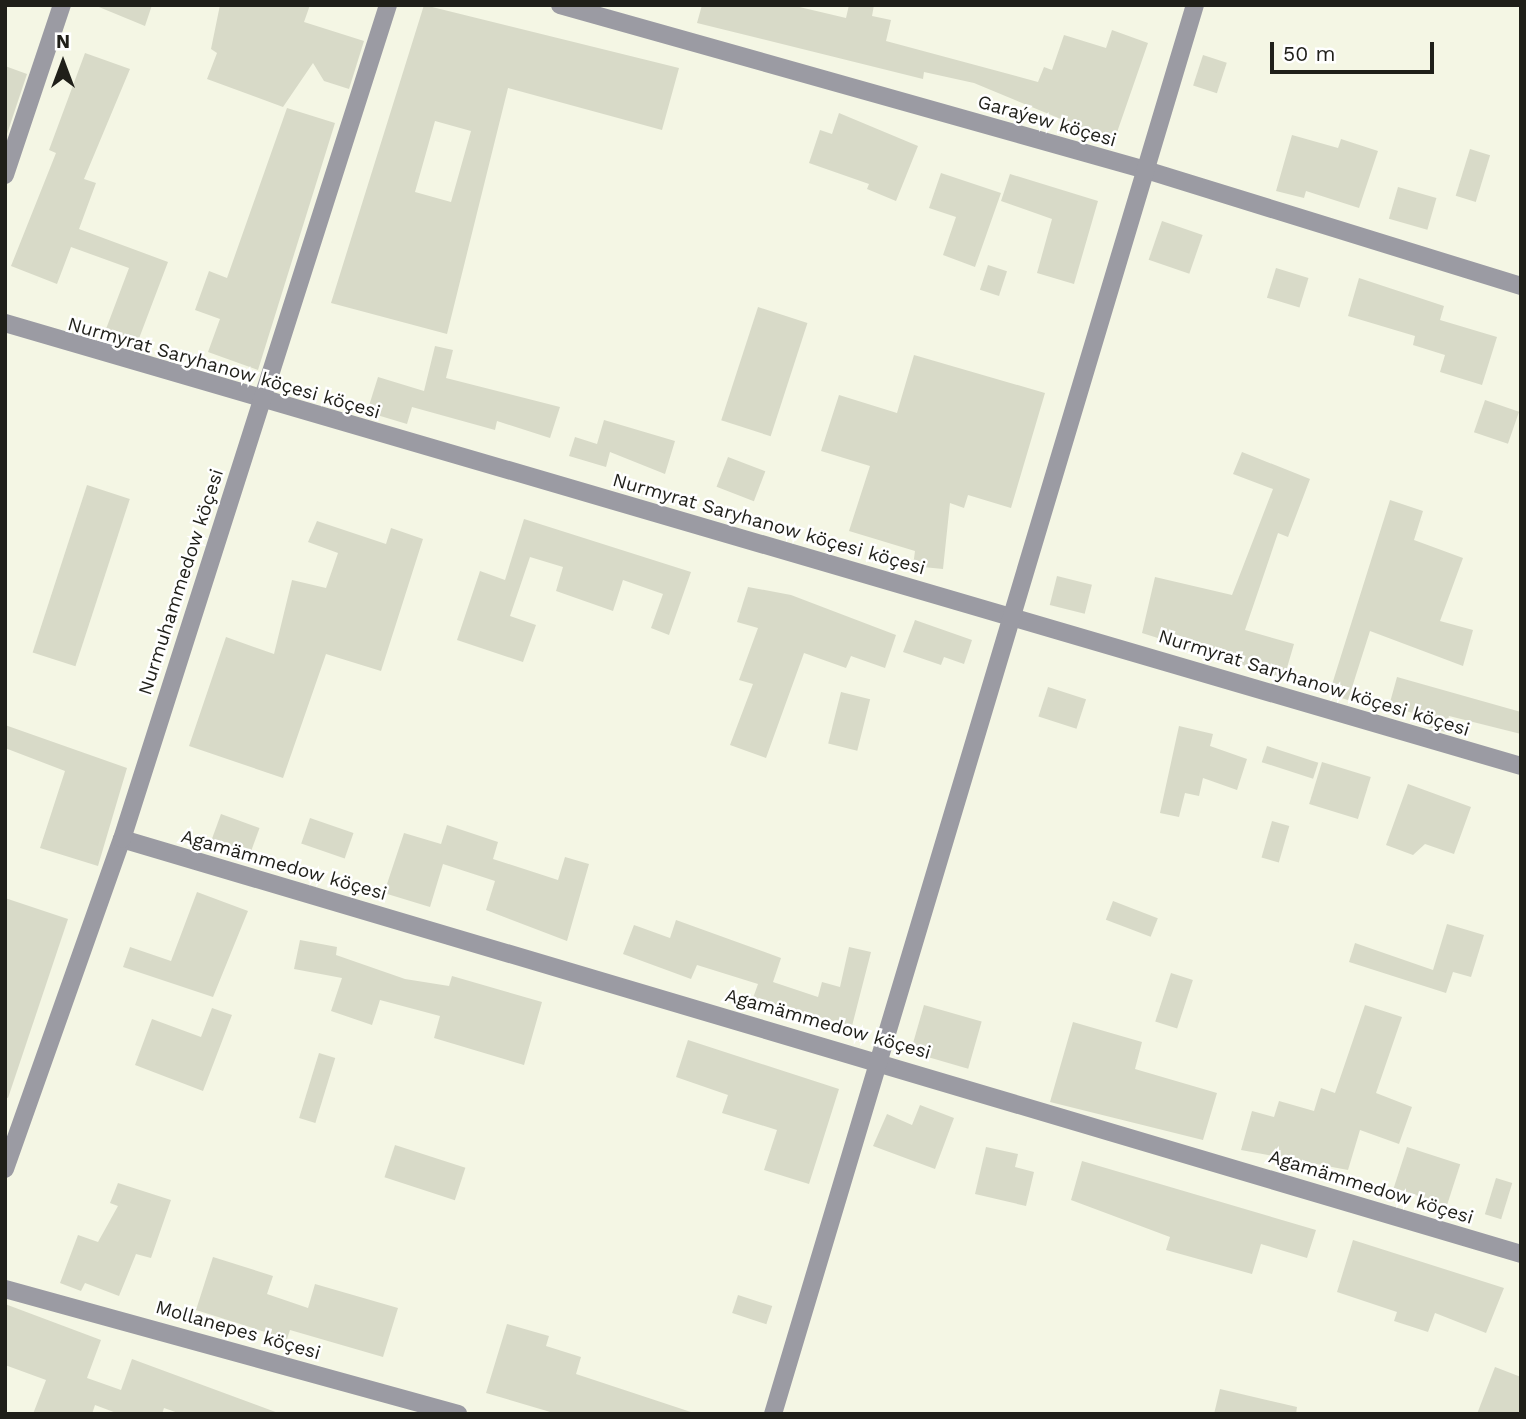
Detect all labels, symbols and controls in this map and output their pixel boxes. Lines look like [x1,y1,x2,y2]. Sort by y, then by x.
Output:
north arrow [28,28,98,98]
scale bar [1274,28,1438,72]
text: N [56,30,70,53]
text: 50 m [1283,41,1335,66]
street label: Garaýew köçesi [975,90,1119,152]
street label: Nurmyrat Saryhanow köçesi köçesi [65,312,383,424]
street label: Nurmuhammedow köçesi [134,466,228,698]
street label: Nurmyrat Saryhanow köçesi köçesi [610,468,928,580]
street label: Nurmyrat Saryhanow köçesi köçesi [1155,625,1473,741]
street label: Agamämmedow köçesi [178,825,390,905]
street label: Agamämmedow köçesi [722,984,934,1064]
street label: Agamämmedow köçesi [1266,1145,1476,1229]
street label: Mollanepes köçesi [153,1296,323,1364]

